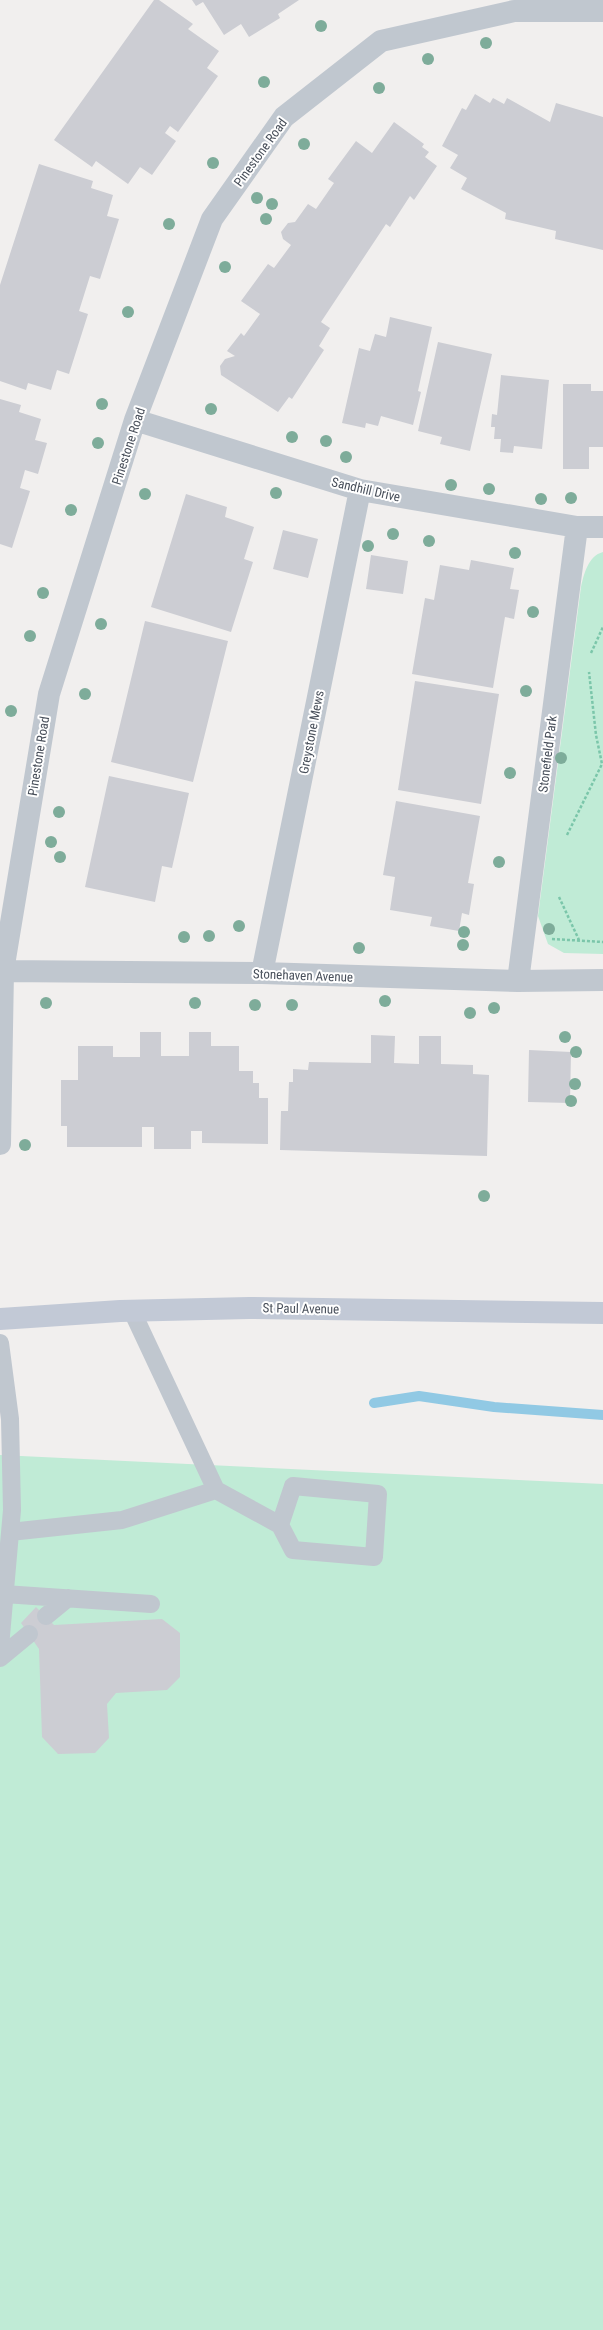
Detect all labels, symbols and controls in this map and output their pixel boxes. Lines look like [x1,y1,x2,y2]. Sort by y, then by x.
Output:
street label: Pinestone Road [231,115,290,189]
street label: Pinestone Road [109,406,148,487]
street label: Sandhill Drive [330,474,402,505]
street label: Greystone Mews [296,689,327,775]
street label: Pinestone Road [25,715,52,797]
street label: Stonefield Park [535,715,560,793]
street label: Stonehaven Avenue [253,966,353,985]
street label: St Paul Avenue [263,1300,339,1317]

